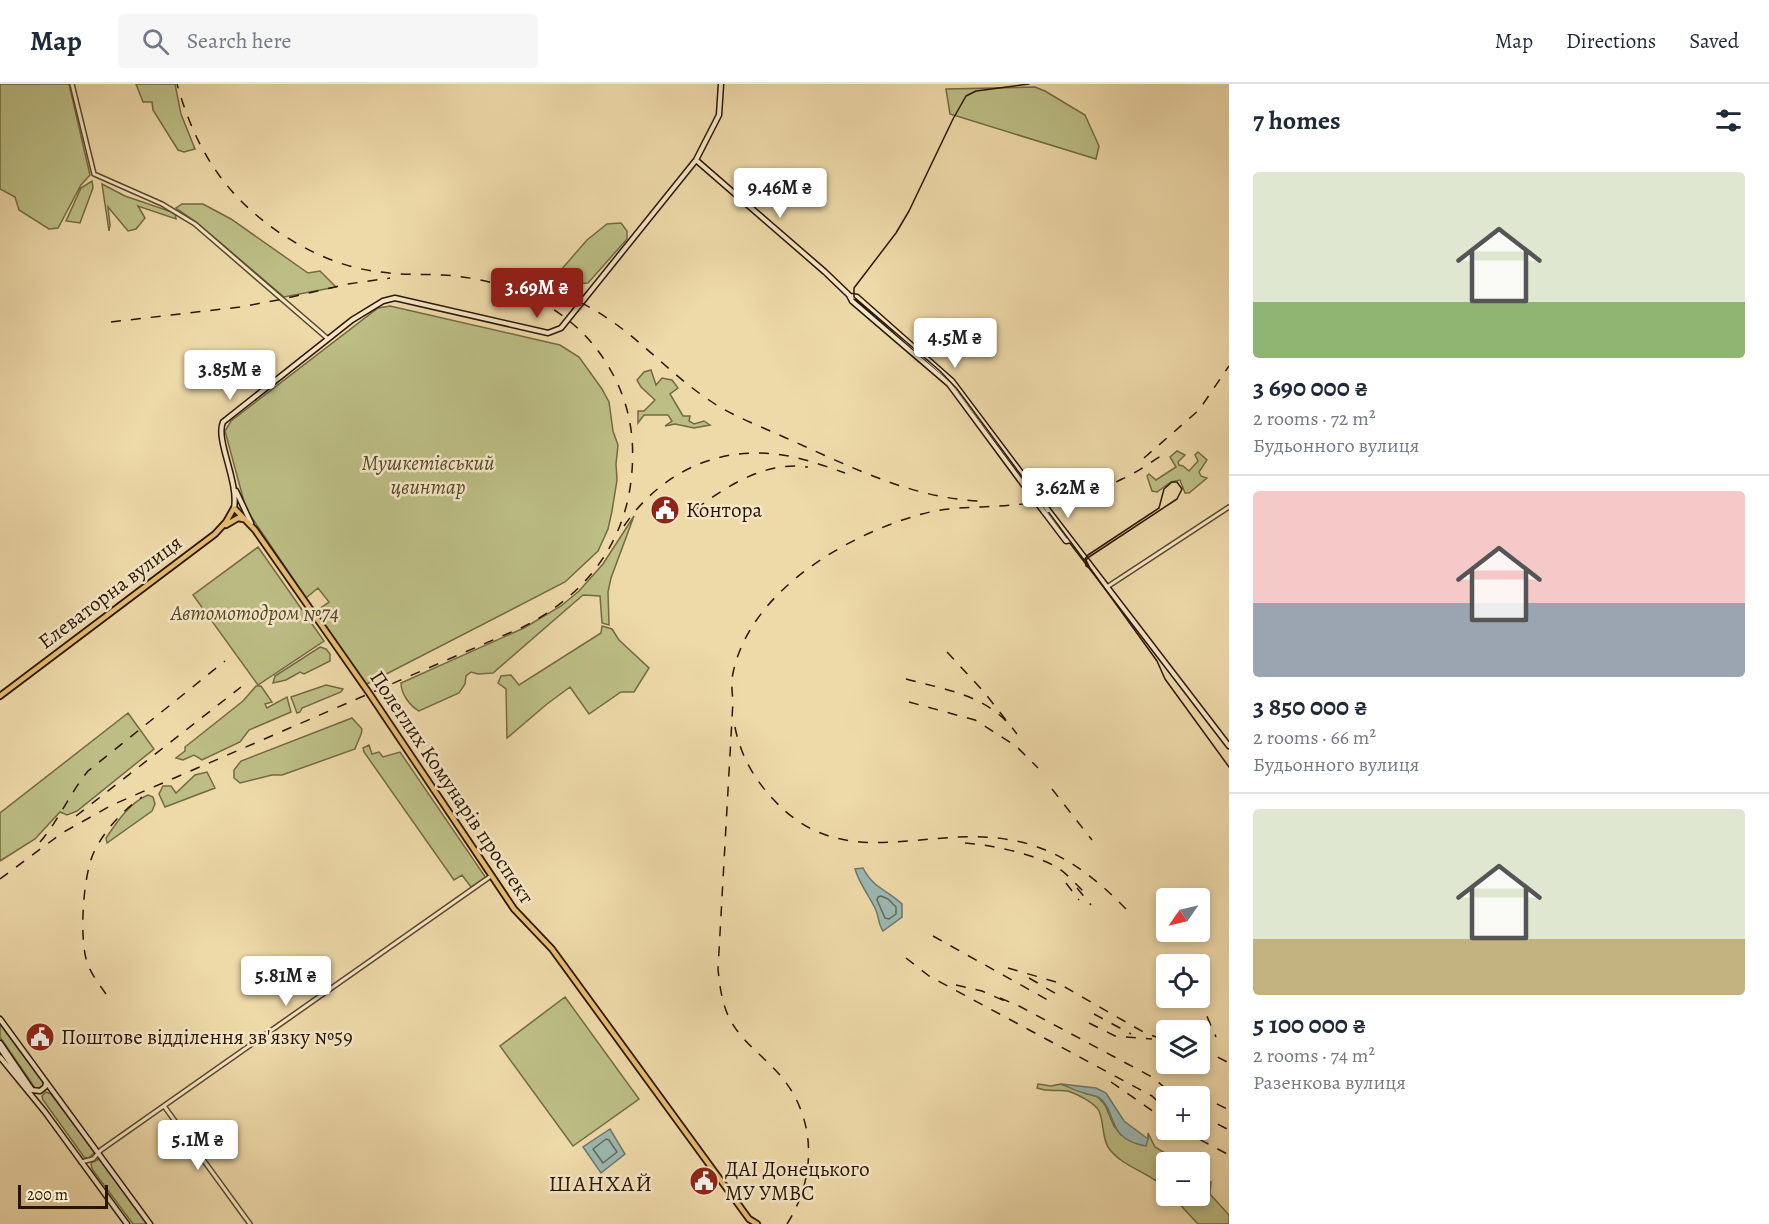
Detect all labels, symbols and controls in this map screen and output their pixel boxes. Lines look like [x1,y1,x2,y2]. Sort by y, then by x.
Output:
search box [118,14,538,68]
text: Map [30,22,82,60]
icon: search [139,25,172,58]
text: Search here [187,26,291,56]
text: Map [1495,27,1533,55]
text: Directions [1566,27,1656,55]
text: Saved [1689,27,1739,55]
text: 7 homes [1253,103,1341,138]
icon: filters [1712,104,1745,137]
pin: 9.46M ₴ [725,168,835,219]
text: 9.46M ₴ [748,174,812,201]
icon: home [1445,211,1553,319]
pin: 3.69M ₴ [482,268,592,319]
text: 3.69M ₴ [505,274,569,301]
pin: 4.5M ₴ [906,318,1004,369]
text: 4.5M ₴ [928,324,982,351]
pin: 3.85M ₴ [175,350,285,401]
text: 3.85M ₴ [198,356,262,383]
text: 3 690 000 ₴ [1253,370,1368,405]
text: 2 rooms · 72 m² [1253,405,1375,432]
text: Будьонного вулиця [1253,432,1419,459]
park label: Мушкетівський цвинтар [361,449,495,501]
pin: 3.62M ₴ [1013,468,1123,519]
text: 3.62M ₴ [1036,474,1100,501]
public building icon: Контора [649,494,681,526]
place label: Контора [686,496,763,524]
street label: Елеваторна вулиця [32,529,188,655]
icon: home [1445,530,1553,638]
park label: Автомотодром №74 [170,599,339,627]
street label: Полеглих Комунарів проспект [363,665,541,909]
text: 3 850 000 ₴ [1253,689,1368,724]
text: 2 rooms · 66 m² [1253,724,1376,751]
text: Будьонного вулиця [1253,751,1419,778]
icon: home [1445,848,1553,956]
north arrow [1156,888,1210,942]
map controls [1156,888,1210,1206]
button: locate [1156,954,1210,1008]
pin: 5.81M ₴ [231,956,341,1007]
text: 5.81M ₴ [255,962,317,989]
text: 5 100 000 ₴ [1253,1007,1366,1042]
button: layers [1156,1020,1210,1074]
public building icon: Поштове відділення зв'язку №59 [24,1021,56,1053]
place label: Поштове відділення зв'язку №59 [61,1023,353,1051]
text: 2 rooms · 74 m² [1253,1042,1375,1069]
text: Разенкова вулиця [1253,1069,1406,1096]
button: + [1156,1086,1210,1140]
pin: 5.1M ₴ [149,1120,247,1171]
text: 5.1M ₴ [172,1126,224,1153]
button: − [1156,1152,1210,1206]
place label: ДАІ Донецького МУ УМВС [725,1155,870,1207]
public building icon: ДАІ Донецького МУ УМВС [688,1165,720,1197]
district label: ШАНХАЙ [548,1169,654,1199]
scale bar [18,1182,108,1210]
text: 200 m [27,1184,68,1206]

